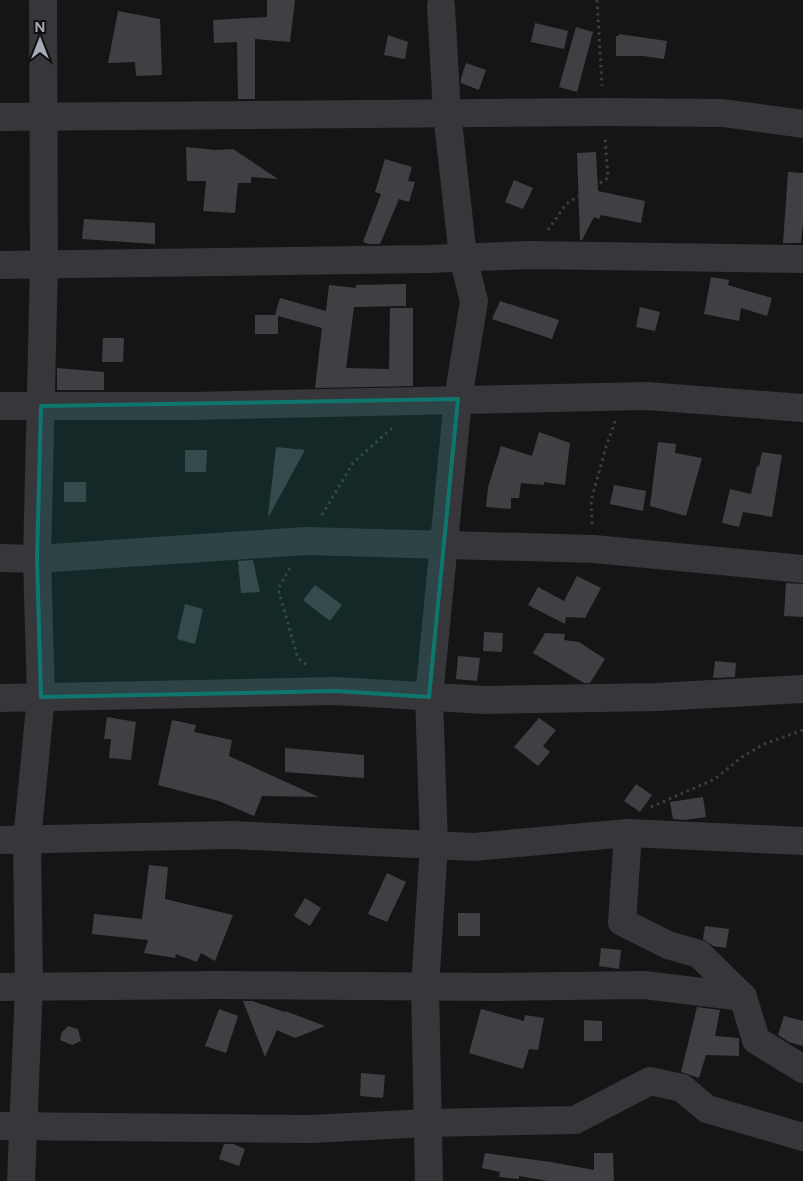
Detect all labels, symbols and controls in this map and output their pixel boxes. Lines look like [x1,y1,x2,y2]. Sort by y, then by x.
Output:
north arrow [15,15,65,65]
text: N [35,19,45,36]

